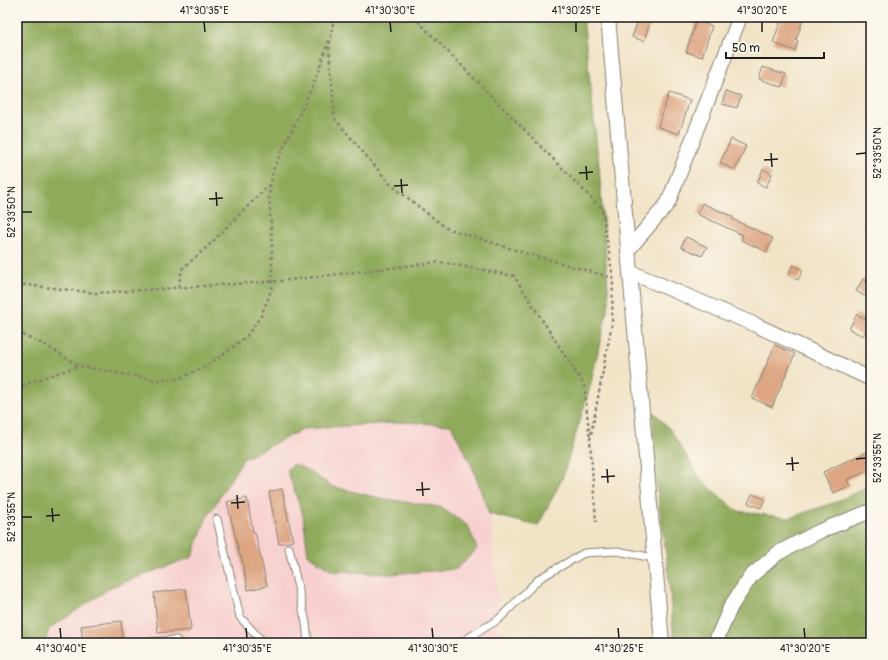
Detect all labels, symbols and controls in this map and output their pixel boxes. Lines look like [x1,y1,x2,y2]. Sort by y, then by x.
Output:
text: 41°30'35"E [180,5,228,17]
text: 41°30'30"E [365,5,415,17]
text: 41°30'25"E [552,5,600,17]
text: 41°30'20"E [737,5,787,17]
scale bar [726,34,824,60]
text: 50 m [732,41,760,56]
text: 52°33'50"N [872,127,884,179]
text: 52°33'50"N [6,186,18,238]
text: 52°33'55"N [872,433,884,483]
text: 52°33'55"N [6,492,18,542]
text: 41°30'40"E [36,643,86,655]
text: 41°30'35"E [223,643,271,655]
text: 41°30'30"E [408,643,458,655]
text: 41°30'25"E [595,643,643,655]
text: 41°30'20"E [780,643,830,655]

